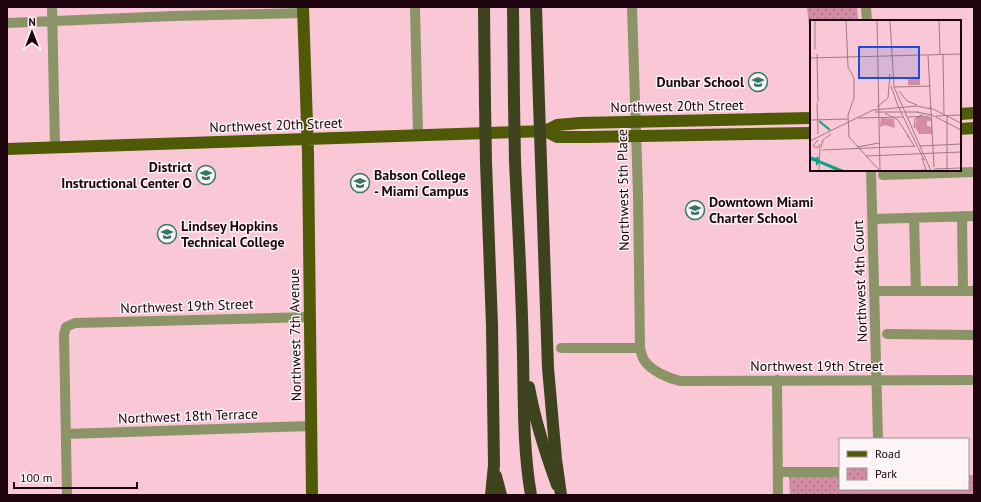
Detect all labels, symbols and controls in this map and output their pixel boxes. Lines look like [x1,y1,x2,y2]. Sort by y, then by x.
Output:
north arrow [12,12,52,52]
text: N [28,15,36,29]
inset map [810,20,961,171]
school or university icon: Dunbar School [747,71,769,93]
place label: Dunbar School [657,73,745,91]
street label: Northwest 20th Street [610,96,744,116]
street label: Northwest 20th Street [209,114,343,136]
street label: Northwest 5th Place [613,129,633,251]
place label: District Instructional Center O [61,158,192,192]
school or university icon: District Instructional Center O [195,164,217,186]
place label: Babson College - Miami Campus [374,166,469,200]
school or university icon: Babson College - Miami Campus [349,172,371,194]
place label: Downtown Miami Charter School [709,193,814,227]
school or university icon: Downtown Miami Charter School [684,199,706,221]
place label: Lindsey Hopkins Technical College [181,217,285,251]
street label: Northwest 4th Court [849,219,871,342]
school or university icon: Lindsey Hopkins Technical College [156,223,178,245]
street label: Northwest 7th Avenue [285,268,305,402]
street label: Northwest 19th Street [120,295,254,317]
street label: Northwest 19th Street [750,357,884,375]
street label: Northwest 18th Terrace [118,405,258,427]
legend [839,438,969,490]
text: Road [875,446,900,461]
scale bar [14,464,137,490]
text: Park [875,466,897,481]
text: 100 m [20,470,53,485]

